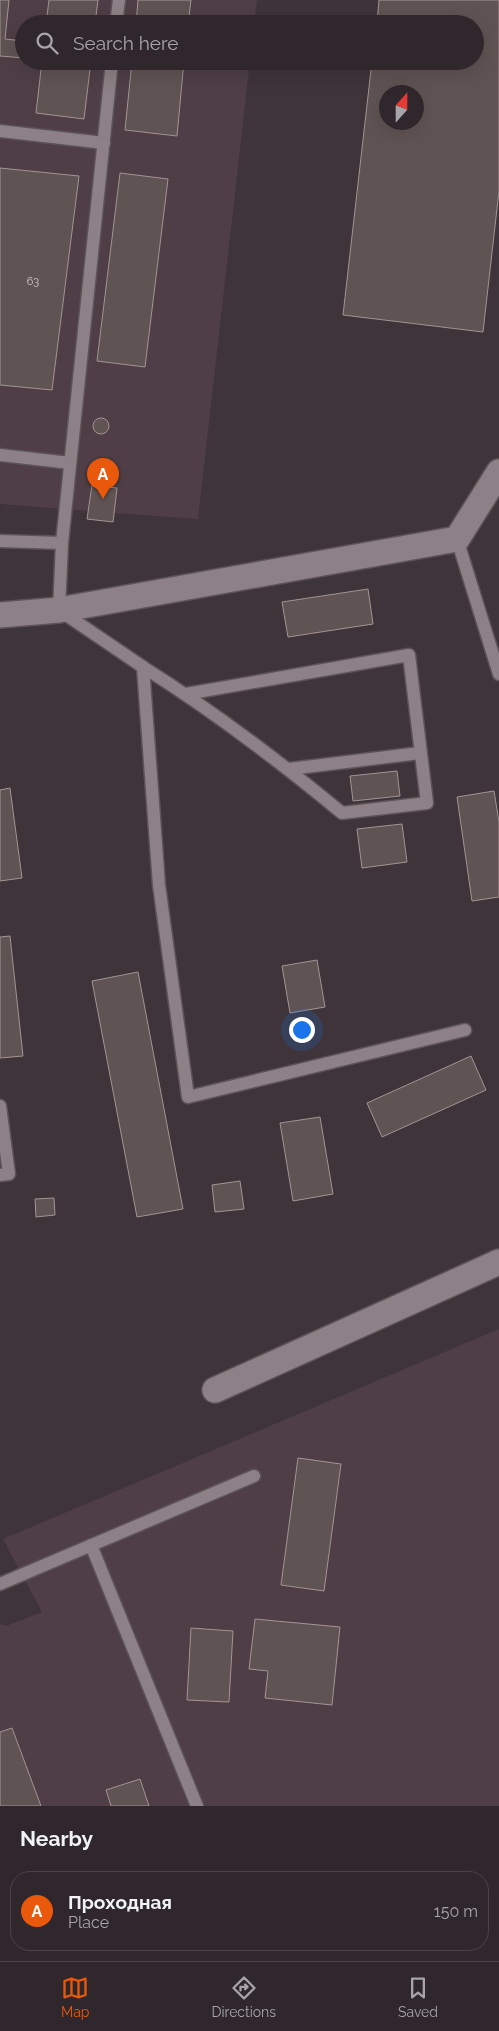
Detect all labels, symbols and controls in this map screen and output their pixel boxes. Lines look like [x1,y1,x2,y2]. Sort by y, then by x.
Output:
search box [15,15,484,70]
icon: search [33,29,61,57]
text: Search here [73,32,179,54]
north arrow [379,85,424,130]
house number: 63 [27,275,39,288]
pin: A [87,458,119,499]
your location [289,1017,315,1043]
text: Nearby [20,1826,93,1851]
text: Проходная [68,1891,172,1913]
text: A [32,1902,42,1921]
text: 150 m [434,1902,478,1921]
text: Place [68,1913,109,1932]
tab: Map [61,1974,89,2020]
tab: Directions [211,1974,276,2020]
tab: Saved [398,1974,438,2020]

